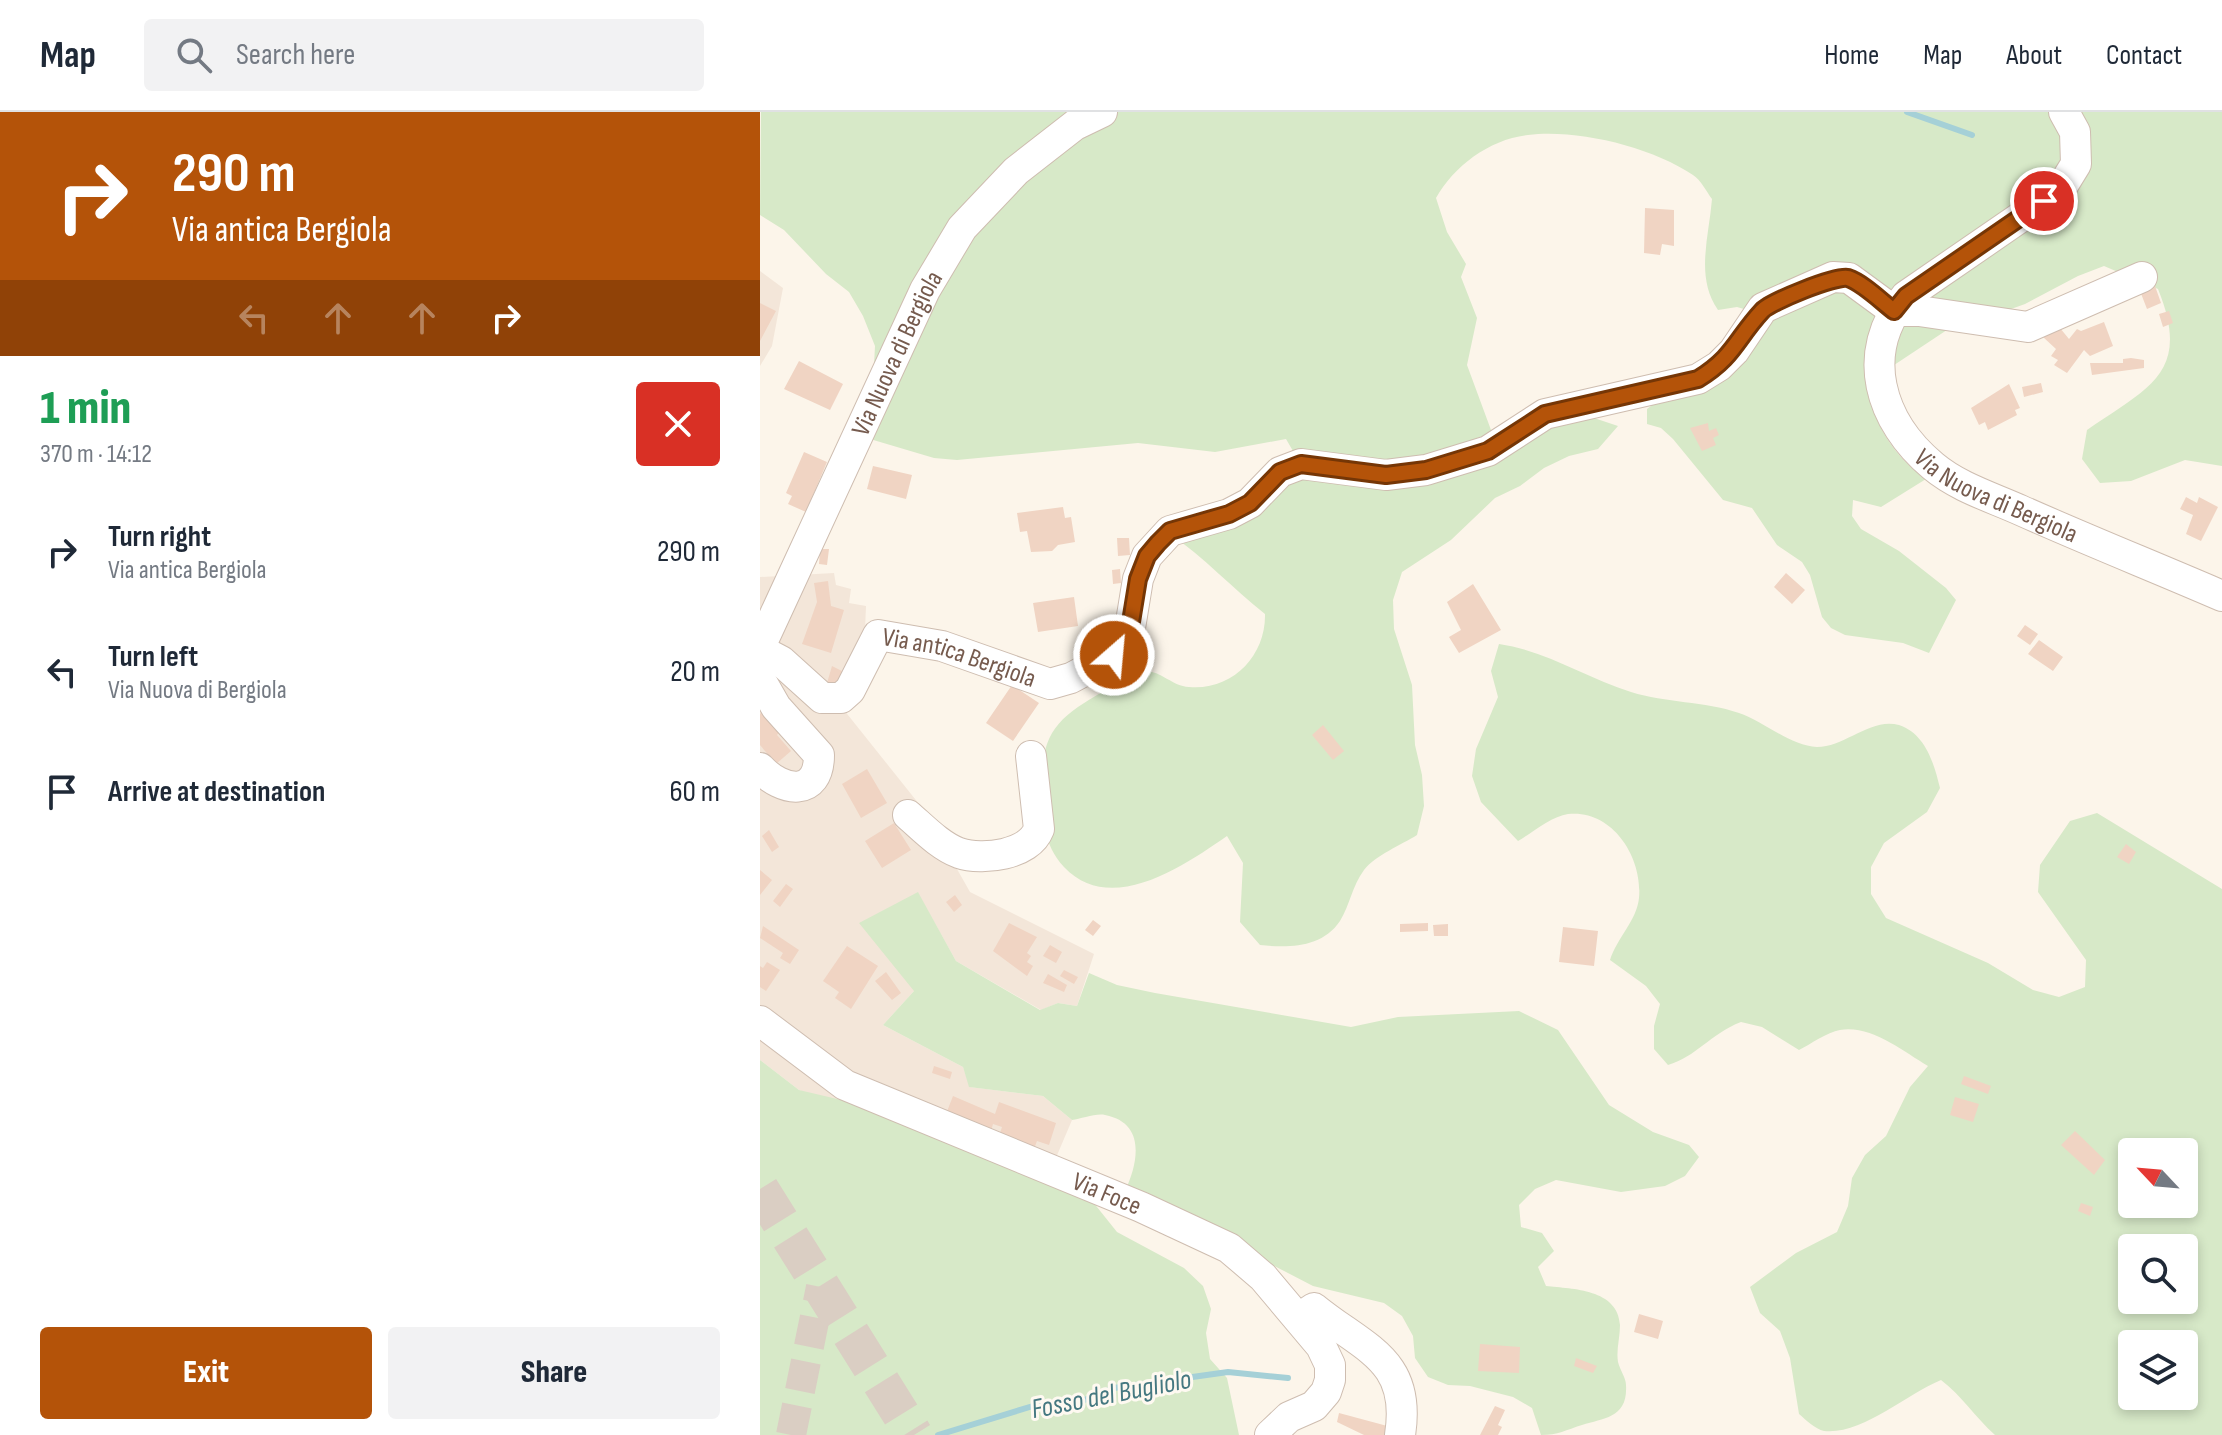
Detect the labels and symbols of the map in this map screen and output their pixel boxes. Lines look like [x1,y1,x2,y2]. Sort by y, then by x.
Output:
pin [2010,167,2078,235]
street label: Via Nuova di Bergiola [846,266,950,441]
street label: Via Nuova di Bergiola [1907,443,2082,550]
position arrow [1072,613,1156,697]
street label: Via antica Bergiola [880,622,1040,695]
north arrow [2118,1138,2198,1218]
street label: Via Foce [1068,1166,1146,1222]
water label: Fosso del Bugliolo [1029,1363,1195,1426]

